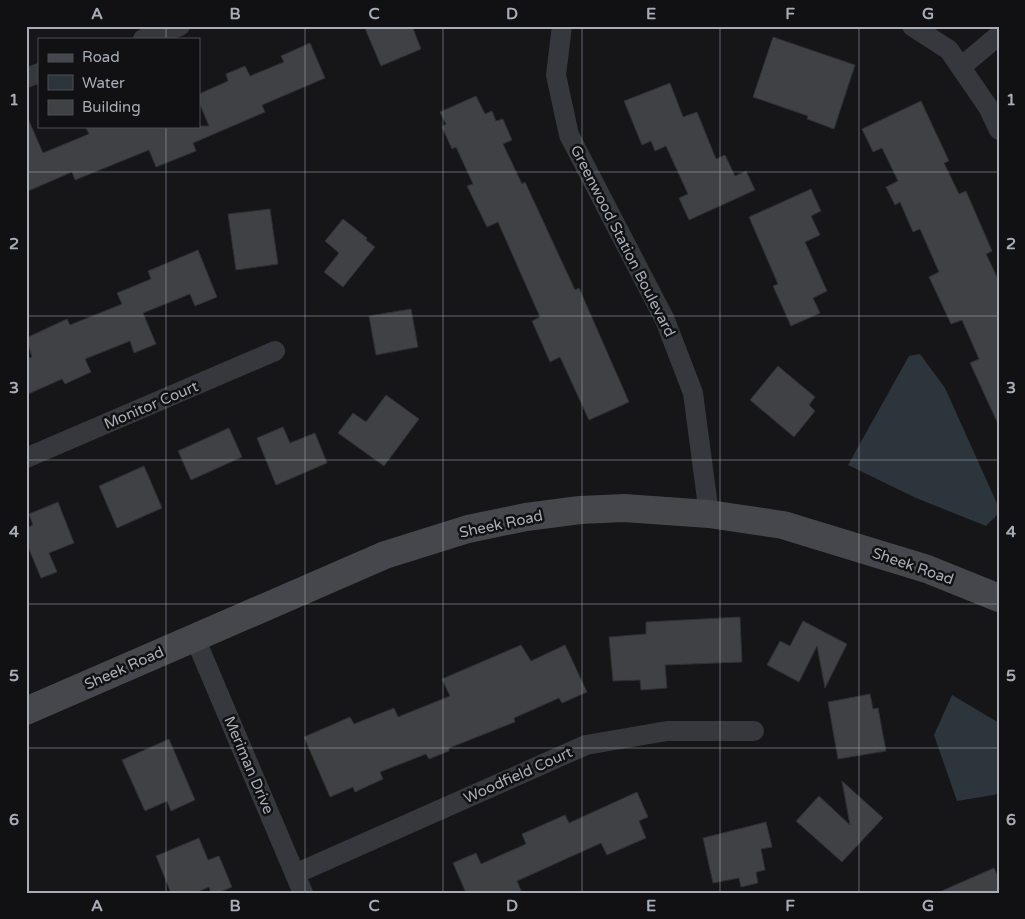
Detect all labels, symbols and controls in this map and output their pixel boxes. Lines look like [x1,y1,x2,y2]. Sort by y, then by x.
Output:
text: A [91,4,103,24]
text: B [229,4,241,24]
text: C [368,4,380,24]
text: D [506,4,518,24]
text: E [646,4,656,24]
text: F [785,4,795,24]
text: G [922,4,934,24]
legend [38,38,200,128]
text: Road [82,48,120,66]
text: Water [82,74,125,92]
text: 1 [9,90,19,110]
text: 1 [1006,90,1016,110]
text: Building [82,98,141,116]
street label: Greenwood Station Boulevard [567,142,679,340]
text: 2 [9,234,19,254]
text: 2 [1006,234,1016,254]
street label: Monitor Court [101,377,201,433]
text: 3 [9,378,19,398]
text: 3 [1006,378,1016,398]
street label: Sheek Road [458,506,544,542]
text: 4 [9,522,19,542]
text: 4 [1006,522,1016,542]
street label: Sheek Road [870,544,956,588]
street label: Sheek Road [82,642,166,694]
text: 5 [9,666,19,686]
text: 5 [1006,666,1016,686]
street label: Meriman Drive [220,713,278,817]
street label: Woodfield Court [461,743,575,807]
text: 6 [9,810,19,830]
text: 6 [1006,810,1016,830]
text: A [91,896,103,916]
text: B [229,896,241,916]
text: C [368,896,380,916]
text: D [506,896,518,916]
text: E [646,896,656,916]
text: F [785,896,795,916]
text: G [922,896,934,916]

